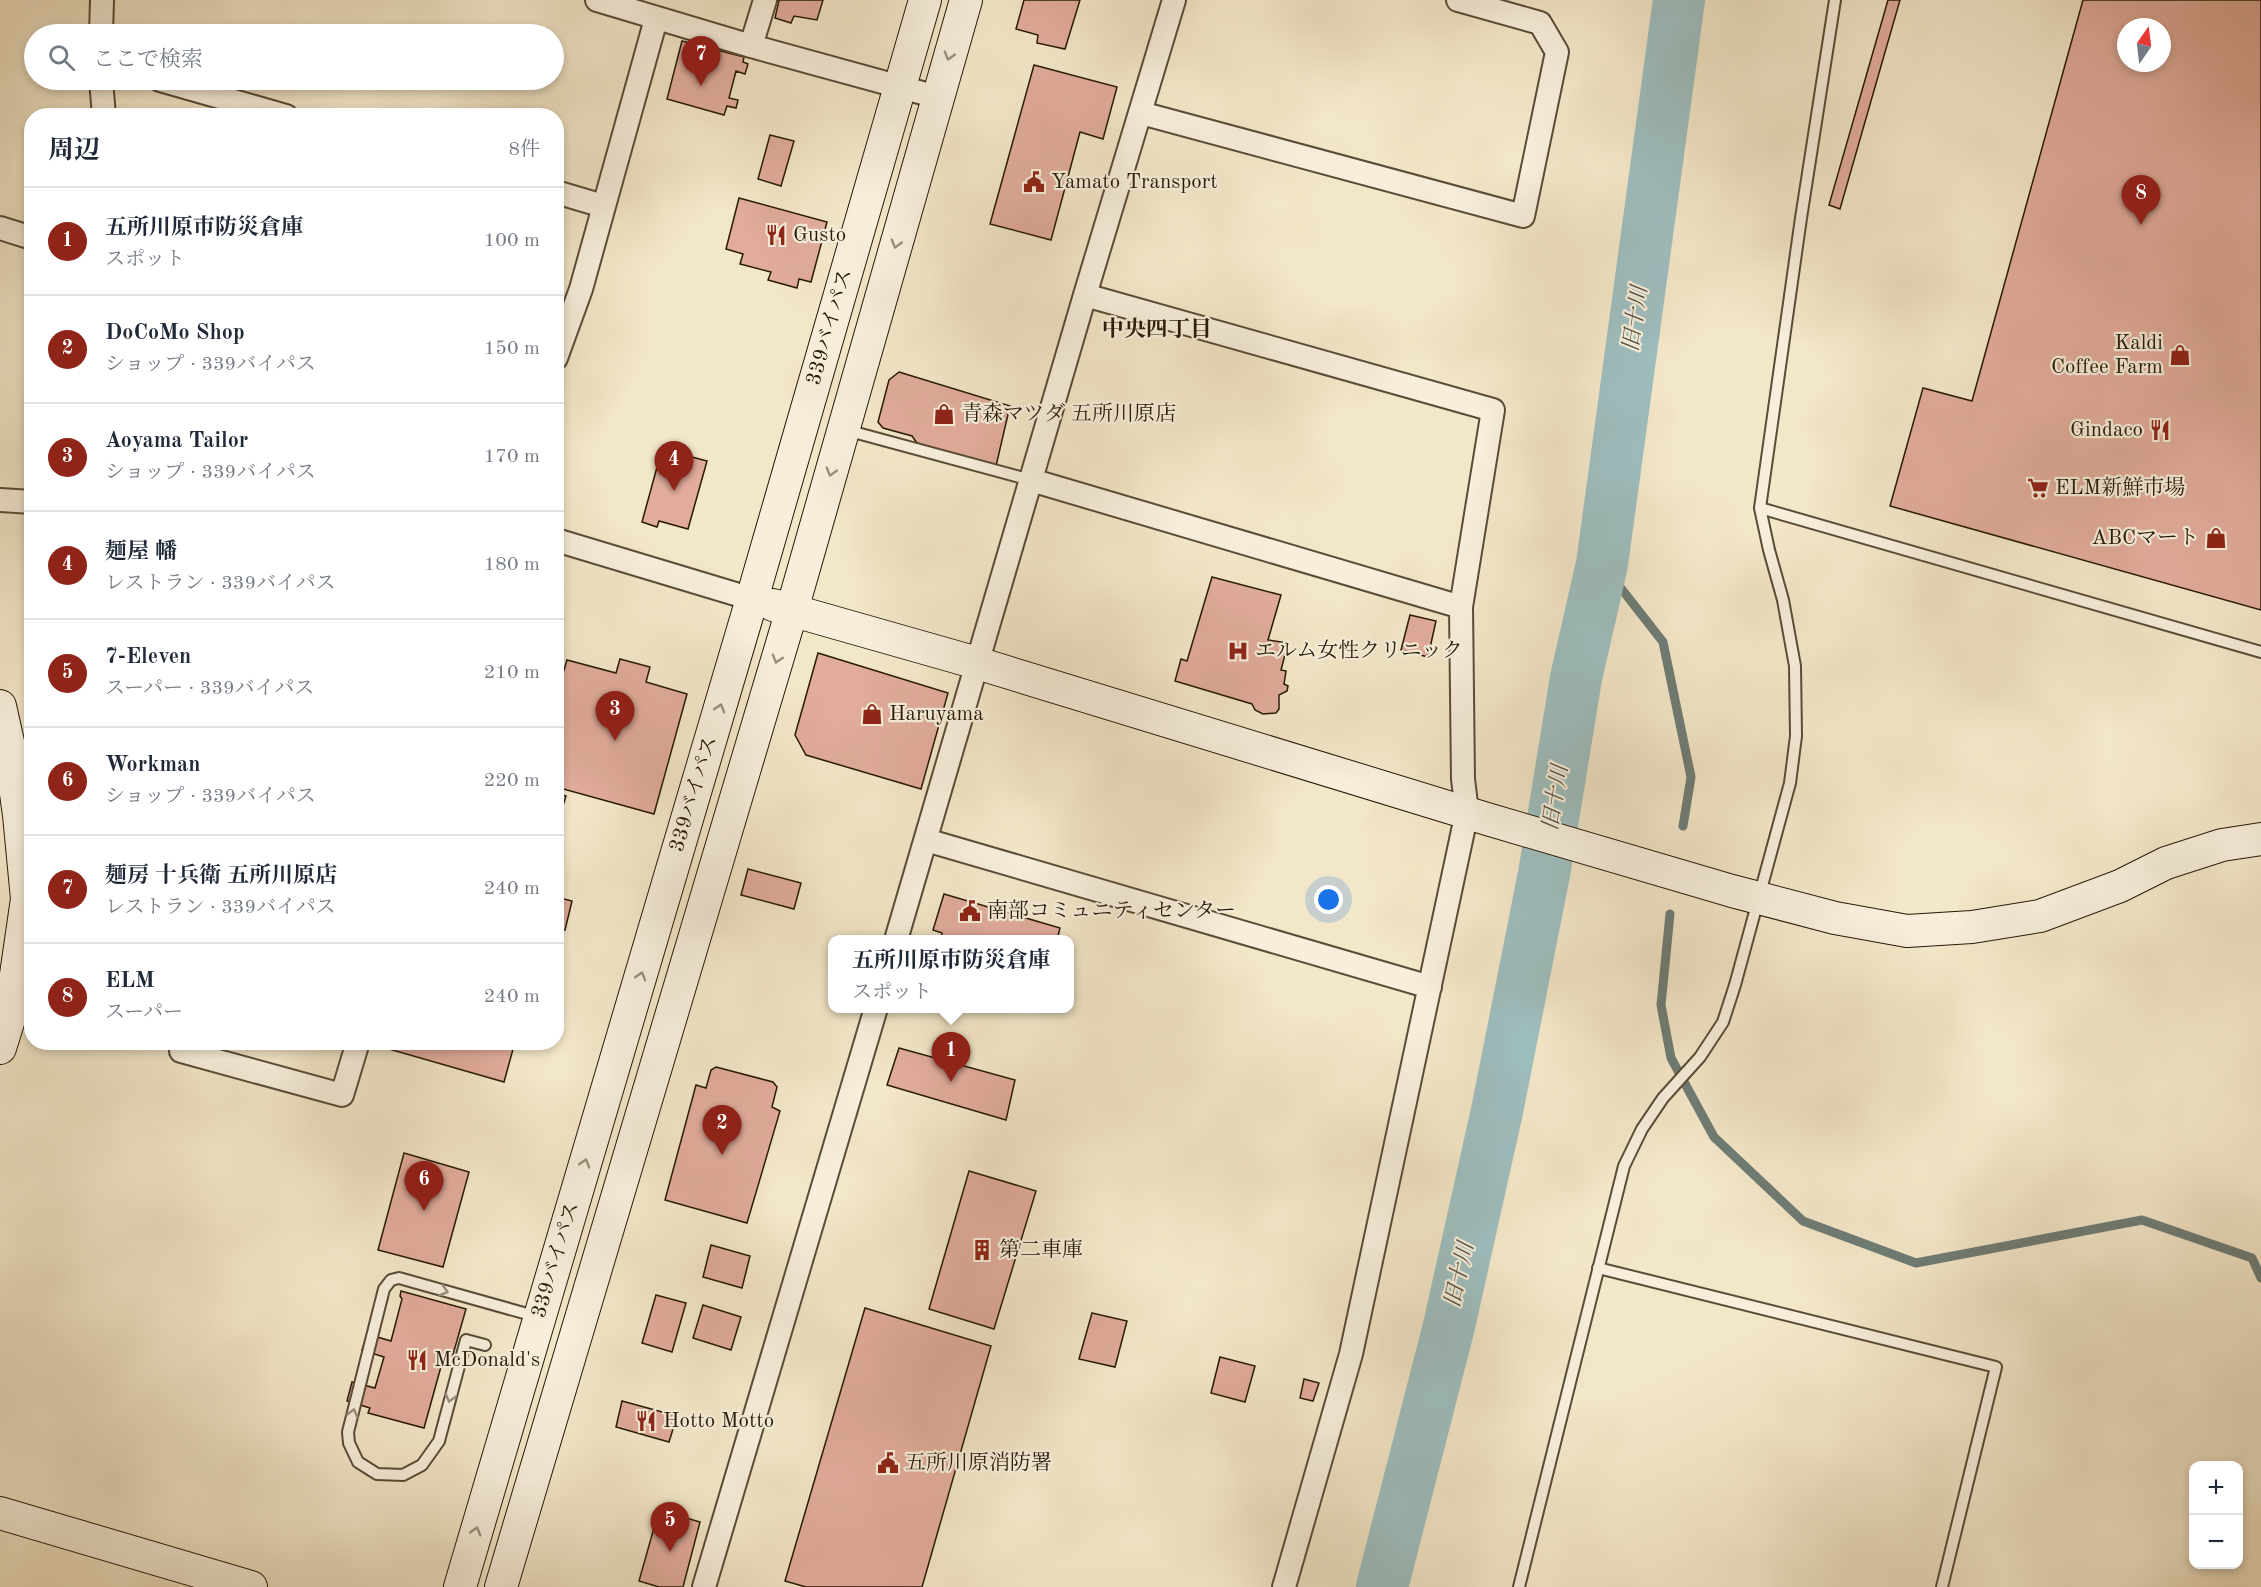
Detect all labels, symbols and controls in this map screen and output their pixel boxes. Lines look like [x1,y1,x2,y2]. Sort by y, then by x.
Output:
north arrow [2117,18,2171,72]
search box [24,24,564,90]
pin: 7 [682,36,720,86]
icon: search [45,41,78,74]
text: ここで検索 [93,49,203,71]
one-way arrow [944,50,956,61]
text: 周辺 [48,138,100,164]
text: 8件 [508,140,540,160]
public building icon: Yamato Transport [1022,170,1046,194]
place label: Yamato Transport [1051,172,1218,193]
pin: 8 [2122,176,2160,225]
text: 五所川原市防災倉庫 [105,217,303,239]
restaurant icon: Gusto [764,223,788,247]
place label: Gusto [793,225,846,246]
text: 1 [62,231,73,251]
text: 100 m [484,231,540,251]
one-way arrow [890,238,903,248]
text: スポット [105,250,185,270]
street label: 339バイパス [802,266,857,388]
water label: 旧十川 [1619,283,1652,353]
district label: 中央四丁目 [1102,317,1212,341]
text: DoCoMo Shop [105,322,245,344]
place label: Kaldi Coffee Farm [2051,333,2163,378]
text: 2 [62,339,73,359]
text: 150 m [484,339,540,359]
shop icon: Kaldi Coffee Farm [2168,343,2192,367]
text: ショップ · 339バイパス [105,355,316,375]
shop icon: 青森マツダ 五所川原店 [932,402,956,426]
place label: 青森マツダ 五所川原店 [961,402,1176,425]
restaurant icon: Gindaco [2148,418,2172,442]
place label: Gindaco [2070,420,2143,441]
text: Aoyama Tailor [105,430,248,452]
pin: 4 [654,442,694,491]
text: 3 [62,447,73,467]
text: 170 m [484,447,540,467]
text: ショップ · 339バイパス [105,463,316,483]
one-way arrow [826,466,838,477]
supermarket icon: ELM新鮮市場 [2026,476,2050,500]
place label: ELM新鮮市場 [2055,476,2185,499]
shop icon: ABCマート [2204,526,2228,550]
place label: ABCマート [2091,528,2199,549]
text: 麺屋 幡 [105,541,177,563]
text: 4 [62,555,73,575]
text: 180 m [484,555,540,575]
text: レストラン · 339バイパス [105,574,336,594]
hospital icon: エルム女性クリニック [1226,639,1250,663]
place label: エルム女性クリニック [1255,639,1463,662]
text: 7-Eleven [105,646,191,668]
one-way arrow [772,653,784,664]
text: 5 [62,663,73,683]
text: 210 m [484,663,540,683]
text: スーパー · 339バイパス [105,679,314,699]
pin: 3 [596,692,634,741]
shop icon: Haruyama [860,702,884,726]
one-way arrow [713,703,725,714]
place label: Haruyama [889,704,984,725]
street label: 339バイパス [665,733,722,855]
text: Workman [105,754,201,776]
water label: 旧十川 [1538,761,1572,832]
text: 6 [62,771,73,791]
text: 220 m [484,771,540,791]
text: ショップ · 339バイパス [105,787,316,807]
text: 麺房 十兵衛 五所川原店 [105,865,337,887]
text: 7 [62,879,73,899]
text: 240 m [484,879,540,899]
your location [1314,885,1343,914]
text: レストラン · 339バイパス [105,898,336,918]
public building icon: 南部コミュニティセンター [958,899,982,923]
place label: 南部コミュニティセンター [987,899,1236,922]
popup [828,935,1074,1013]
text: 五所川原市防災倉庫 [852,950,1050,972]
text: ELM [105,970,155,992]
one-way arrow [634,971,646,982]
text: スポット [852,983,932,1003]
text: 8 [62,987,73,1007]
text: 240 m [484,987,540,1007]
text: スーパー [105,1003,183,1023]
pin: 1 [932,1032,970,1082]
pin: 2 [702,1106,742,1155]
one-way arrow [578,1158,590,1169]
pin: 6 [404,1162,444,1211]
street label: 339バイパス [527,1199,584,1321]
building icon: 第二車庫 [970,1238,994,1262]
place label: 第二車庫 [999,1238,1083,1261]
water label: 旧十川 [1440,1238,1479,1310]
one-way arrow [438,1284,449,1296]
restaurant icon: McDonald's [405,1348,429,1372]
place label: McDonald's [434,1350,540,1371]
one-way arrow [445,1393,458,1403]
one-way arrow [346,1409,358,1419]
restaurant icon: Hotto Motto [634,1409,658,1433]
place label: Hotto Motto [663,1411,774,1432]
public building icon: 五所川原消防署 [876,1451,900,1475]
place label: 五所川原消防署 [905,1451,1052,1474]
map controls [2189,1461,2243,1569]
button: + [2189,1461,2243,1515]
pin: 5 [650,1502,690,1552]
button: − [2189,1515,2243,1569]
one-way arrow [469,1526,481,1537]

